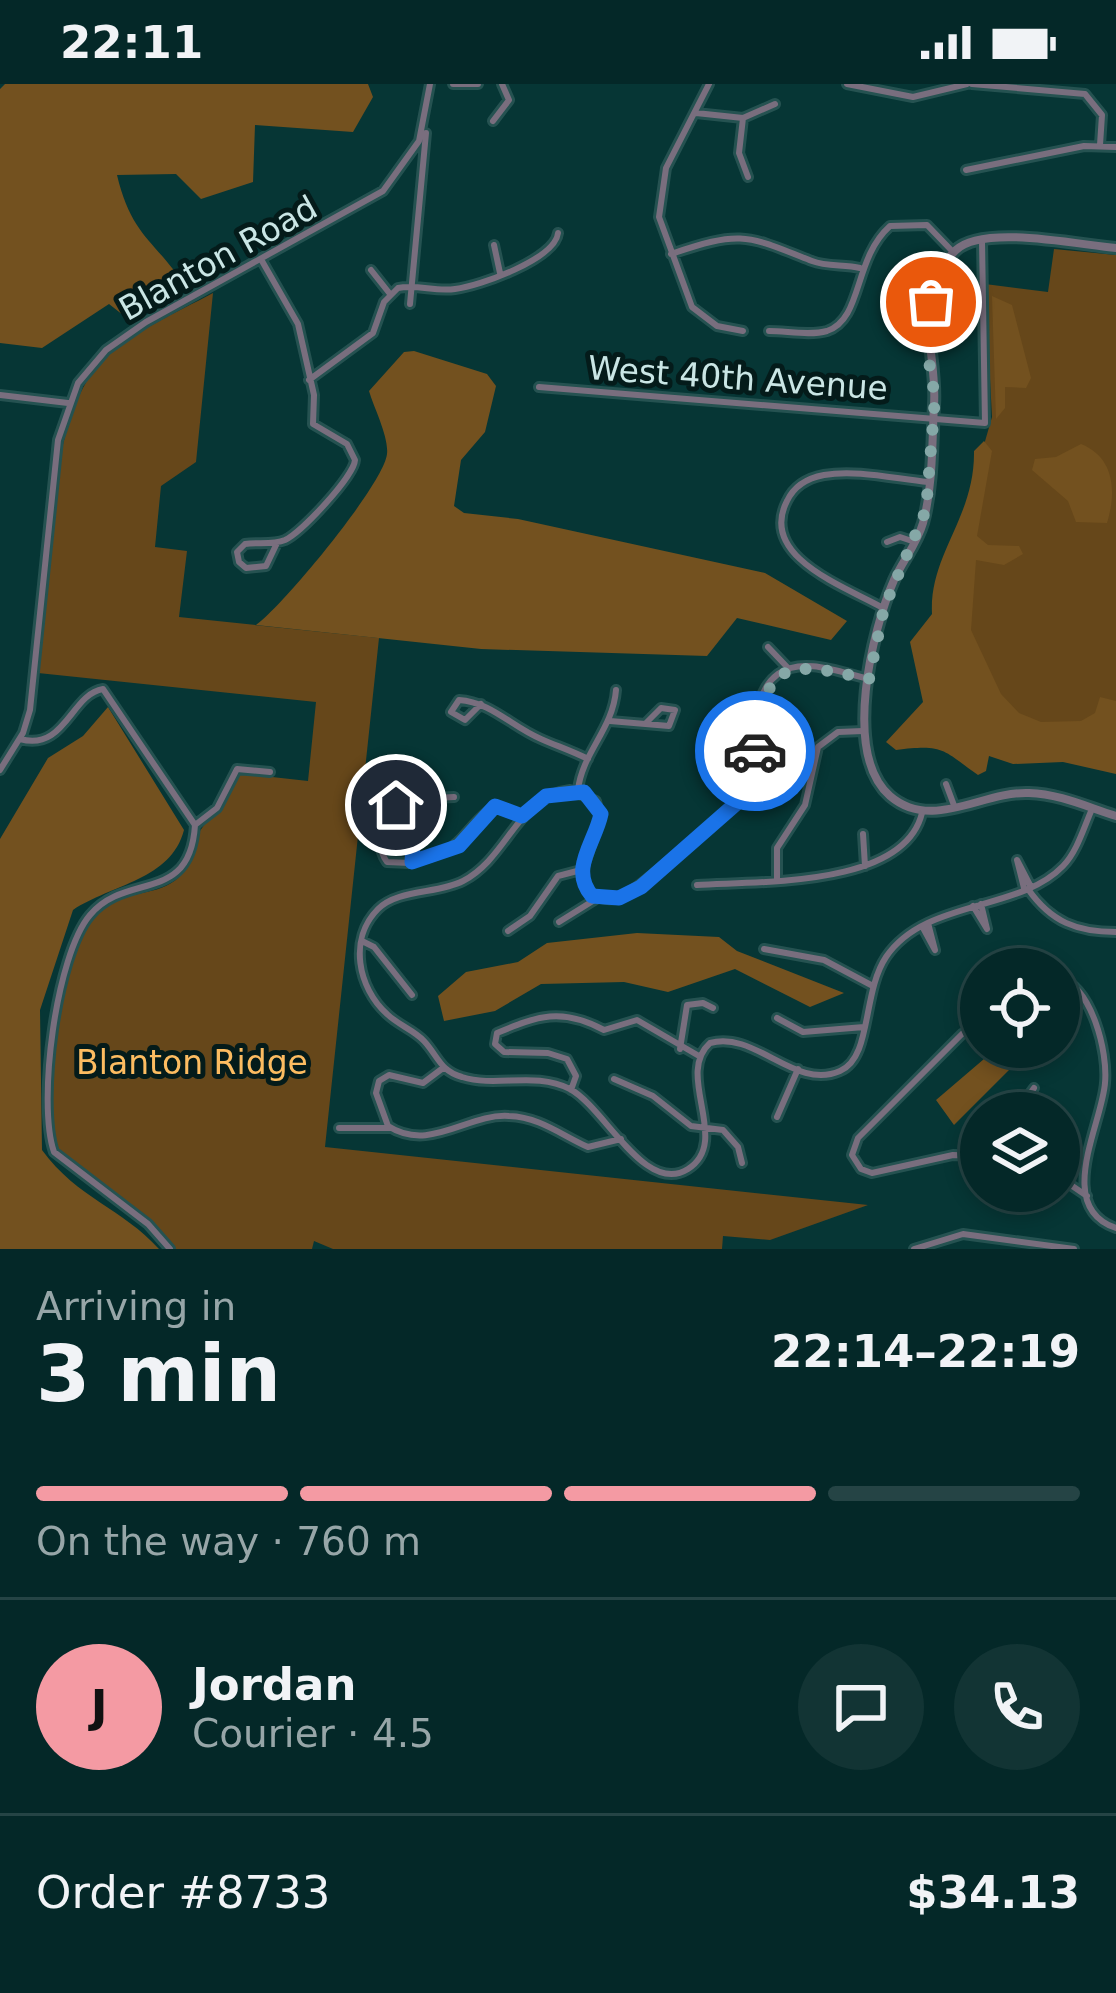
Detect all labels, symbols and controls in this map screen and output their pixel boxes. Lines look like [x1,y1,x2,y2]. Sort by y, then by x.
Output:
text: 22:11 [60,16,203,69]
street label: Blanton Road [112,188,324,328]
pin [880,251,982,353]
icon: bag [898,269,964,335]
street label: West 40th Avenue [587,348,889,408]
courier [695,691,815,811]
icon: car [722,718,788,784]
pin [345,754,447,856]
icon: home [363,772,429,838]
map controls [960,948,1080,1212]
button: locate [960,948,1080,1068]
park label: Blanton Ridge [76,1043,308,1082]
button: layers [960,1092,1080,1212]
text: Arriving in [36,1284,236,1329]
text: 22:14–22:19 [771,1325,1080,1378]
text: 3 min [36,1329,281,1419]
text: On the way · 760 m [36,1519,421,1564]
button: chat [798,1644,924,1770]
button: phone [954,1644,1080,1770]
text: Jordan [192,1658,356,1711]
text: J [91,1680,107,1733]
text: Courier · 4.5 [192,1711,434,1756]
text: Order #8733 [36,1866,330,1919]
text: $34.13 [906,1866,1080,1919]

